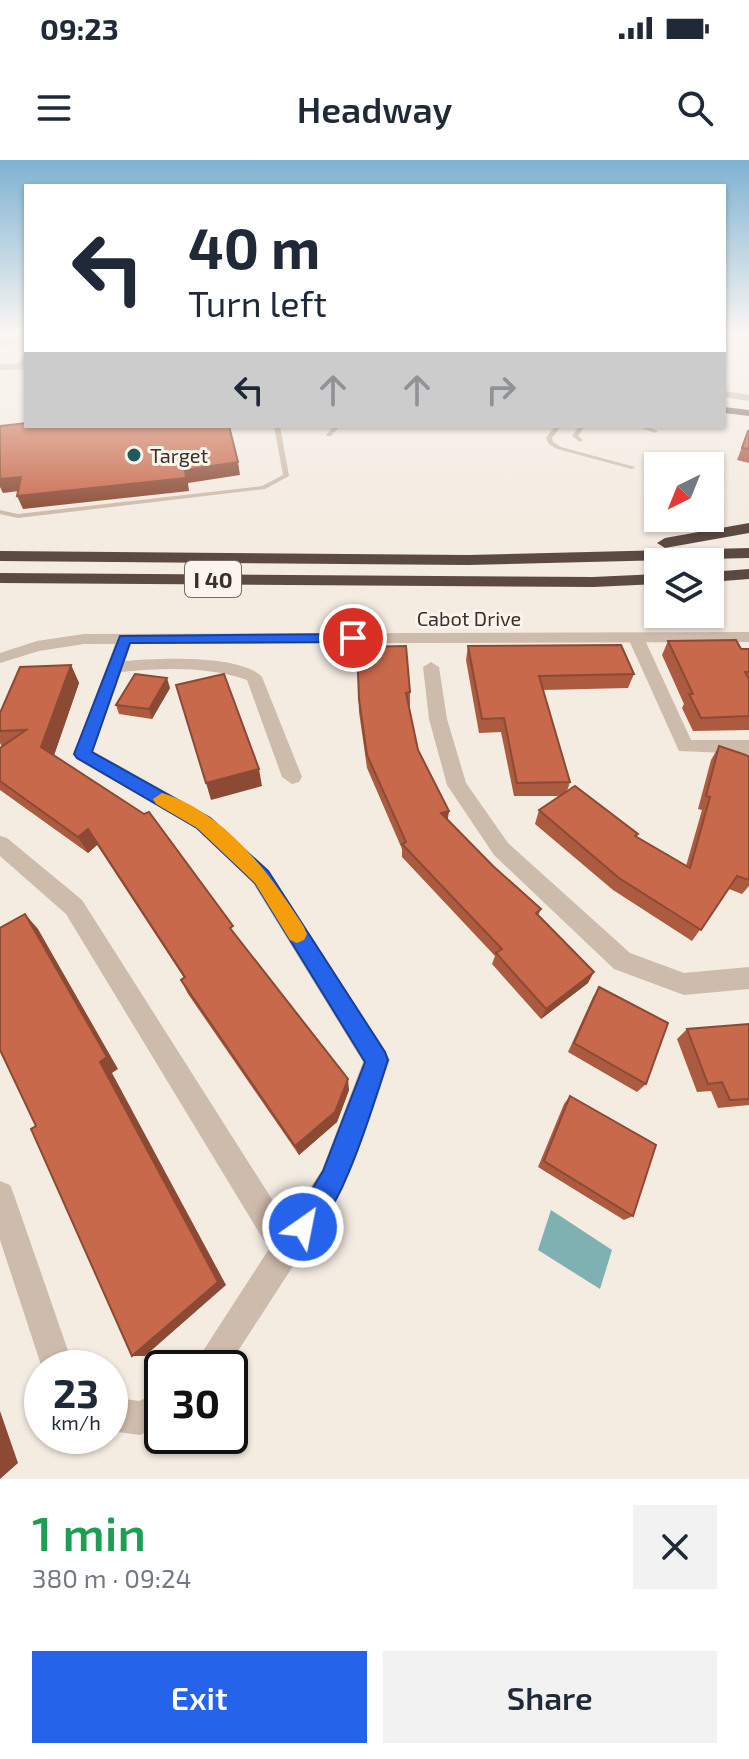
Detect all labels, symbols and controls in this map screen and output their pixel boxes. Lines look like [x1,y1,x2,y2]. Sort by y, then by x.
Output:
text: 09:23 [40,10,119,46]
icon: menu [32,86,76,130]
icon: search [673,86,717,130]
text: Headway [297,87,452,130]
text: 40 m [188,213,320,280]
icon: left [56,216,160,320]
text: Turn left [188,281,327,324]
icon: left [227,368,271,412]
icon: ahead [311,368,355,412]
icon: ahead [395,368,439,412]
icon: right [479,368,523,412]
place label: Target [150,443,208,467]
marker: Target [125,446,143,464]
north arrow [644,452,724,532]
map controls [644,452,724,628]
button: layers [644,548,724,628]
road number: I 40 [185,561,241,597]
pin [319,604,387,672]
street label: Cabot Drive [417,606,521,630]
icon: arrive [331,616,375,660]
position arrow [261,1185,345,1269]
speed limit sign: 30 [144,1350,248,1454]
text: 23 [53,1368,99,1416]
text: km/h [51,1410,101,1434]
text: 1 min [32,1503,146,1561]
button: close [633,1505,717,1589]
text: 380 m · 09:24 [32,1562,192,1593]
button: Exit [32,1651,367,1743]
button: Share [383,1651,717,1743]

